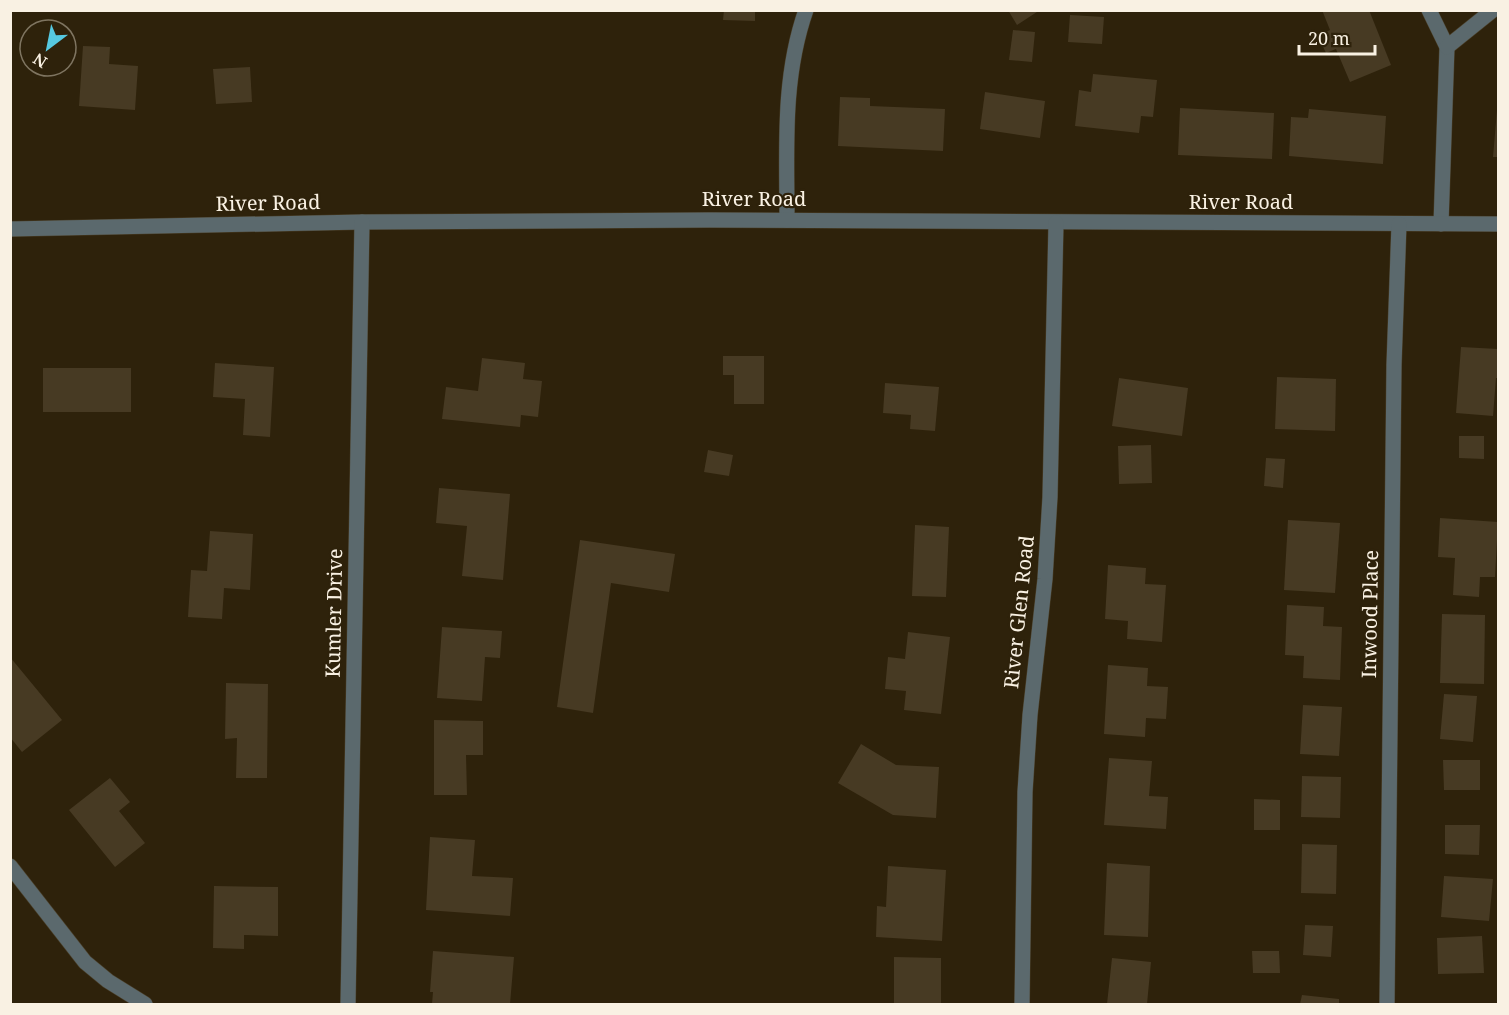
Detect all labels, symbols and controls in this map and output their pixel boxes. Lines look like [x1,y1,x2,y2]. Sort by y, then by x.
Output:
north arrow [18,18,78,78]
scale bar [1299,18,1376,56]
text: 20 m [1308,26,1350,50]
text: N [29,48,51,73]
street label: River Road [702,185,806,212]
street label: River Road [215,188,321,217]
street label: River Road [1189,188,1293,215]
street label: River Glen Road [997,534,1040,690]
street label: Kumler Drive [319,548,348,678]
street label: Inwood Place [1355,550,1384,678]

